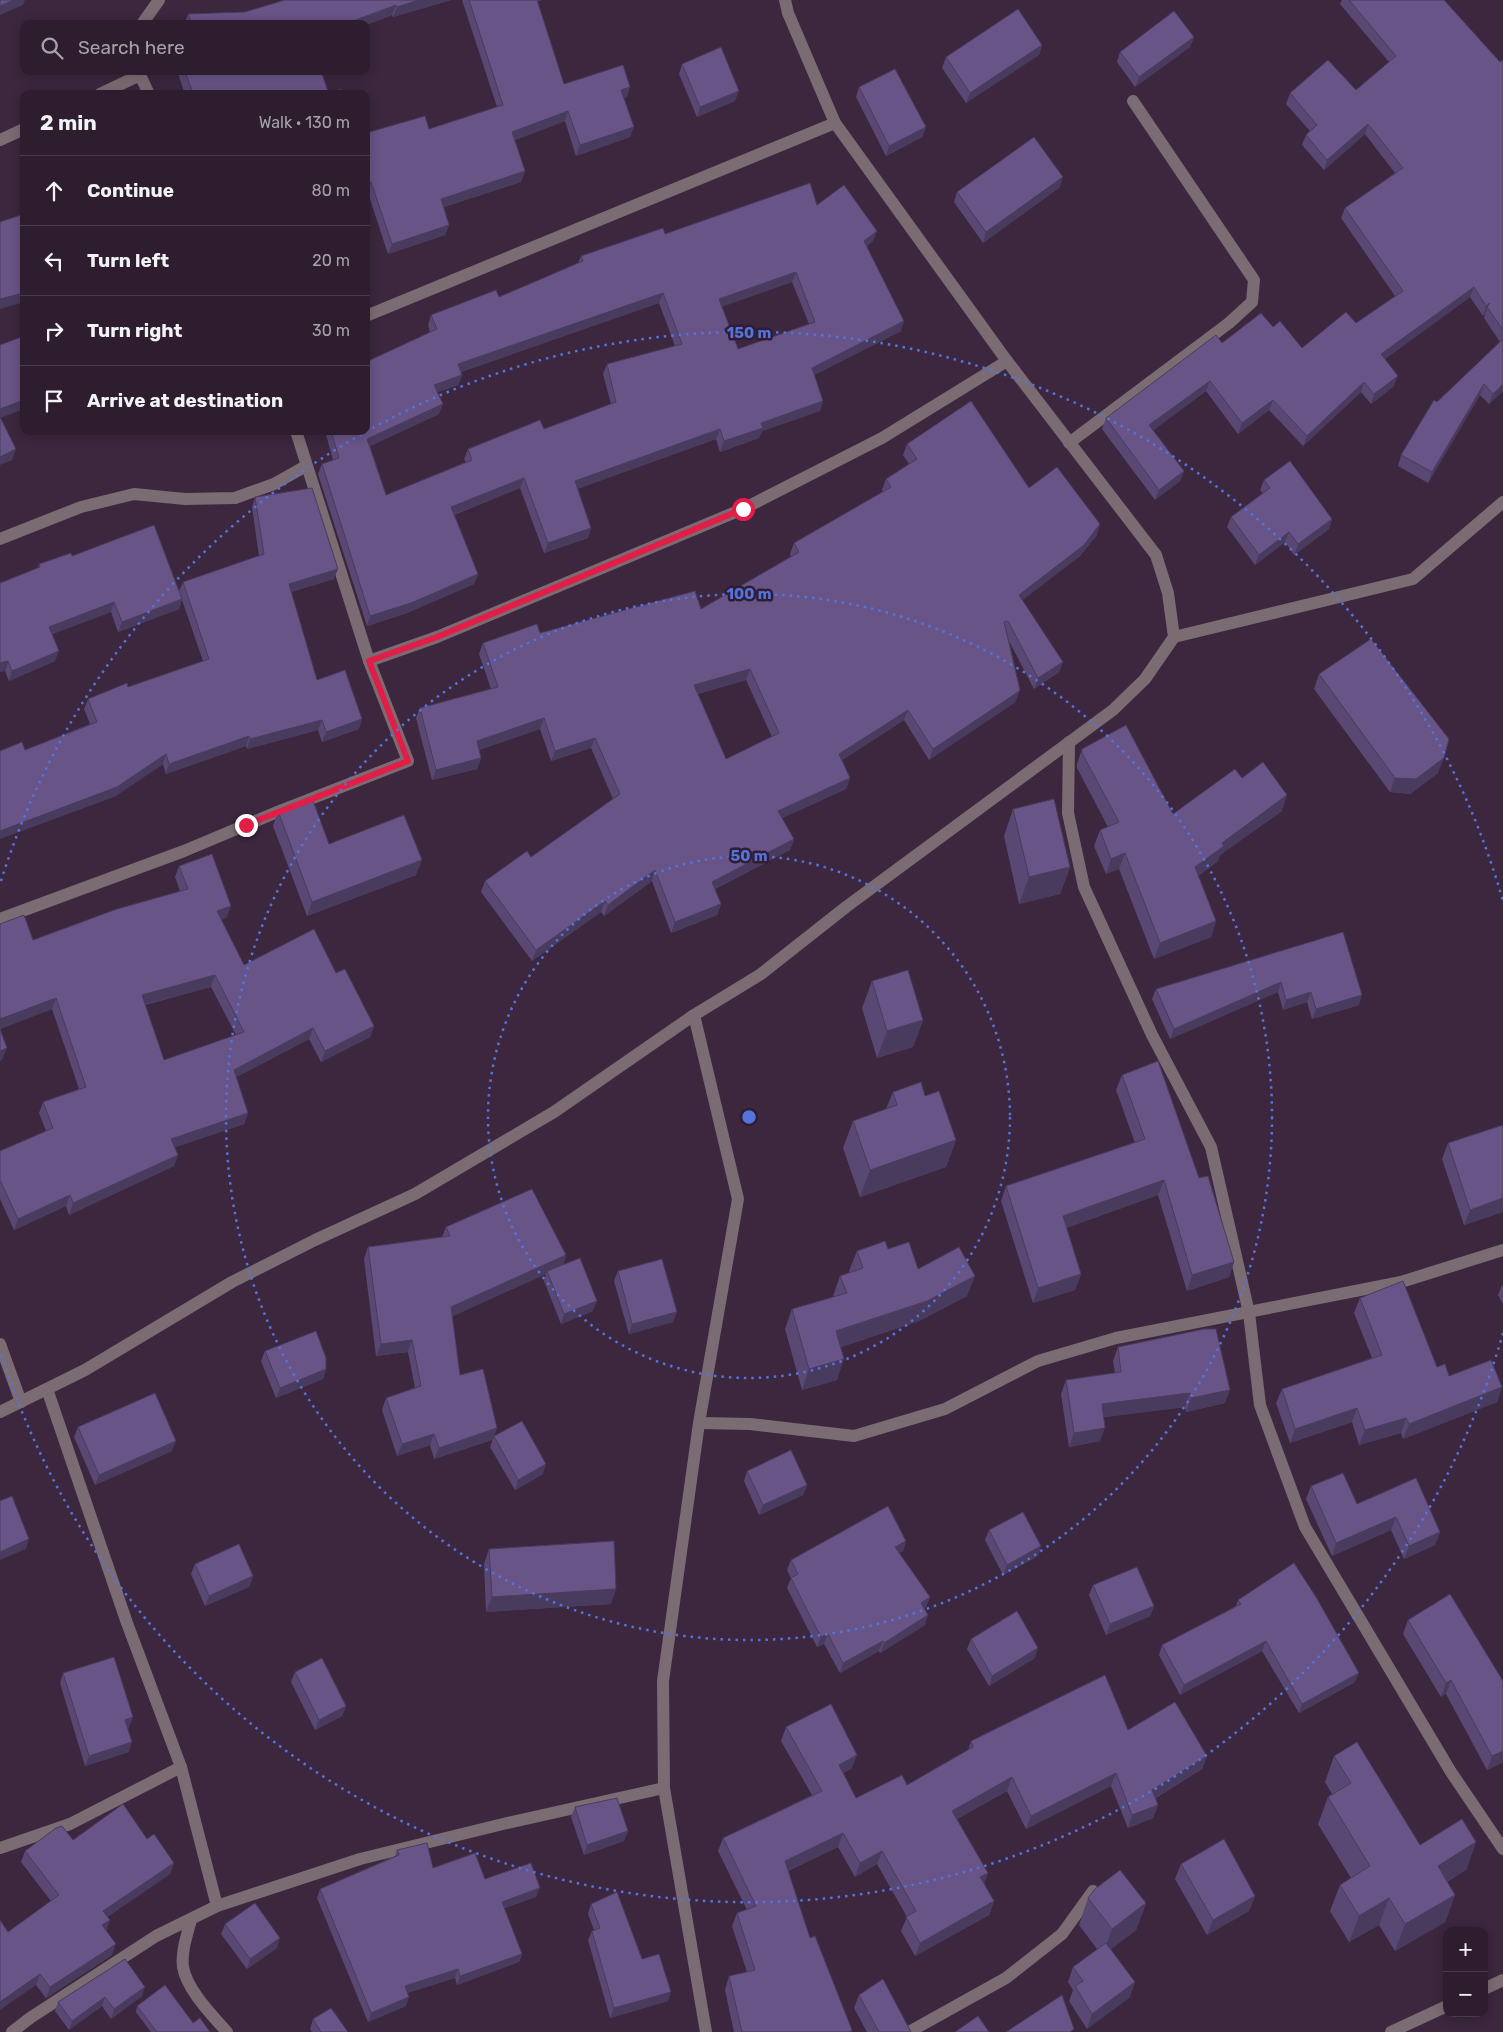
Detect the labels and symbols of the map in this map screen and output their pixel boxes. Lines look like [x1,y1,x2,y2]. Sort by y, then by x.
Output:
text: 150 m [727,324,771,342]
route start [732,498,755,521]
text: 100 m [727,585,771,603]
route end [235,814,258,837]
text: 50 m [731,847,767,865]
centre of rings [740,1108,758,1126]

